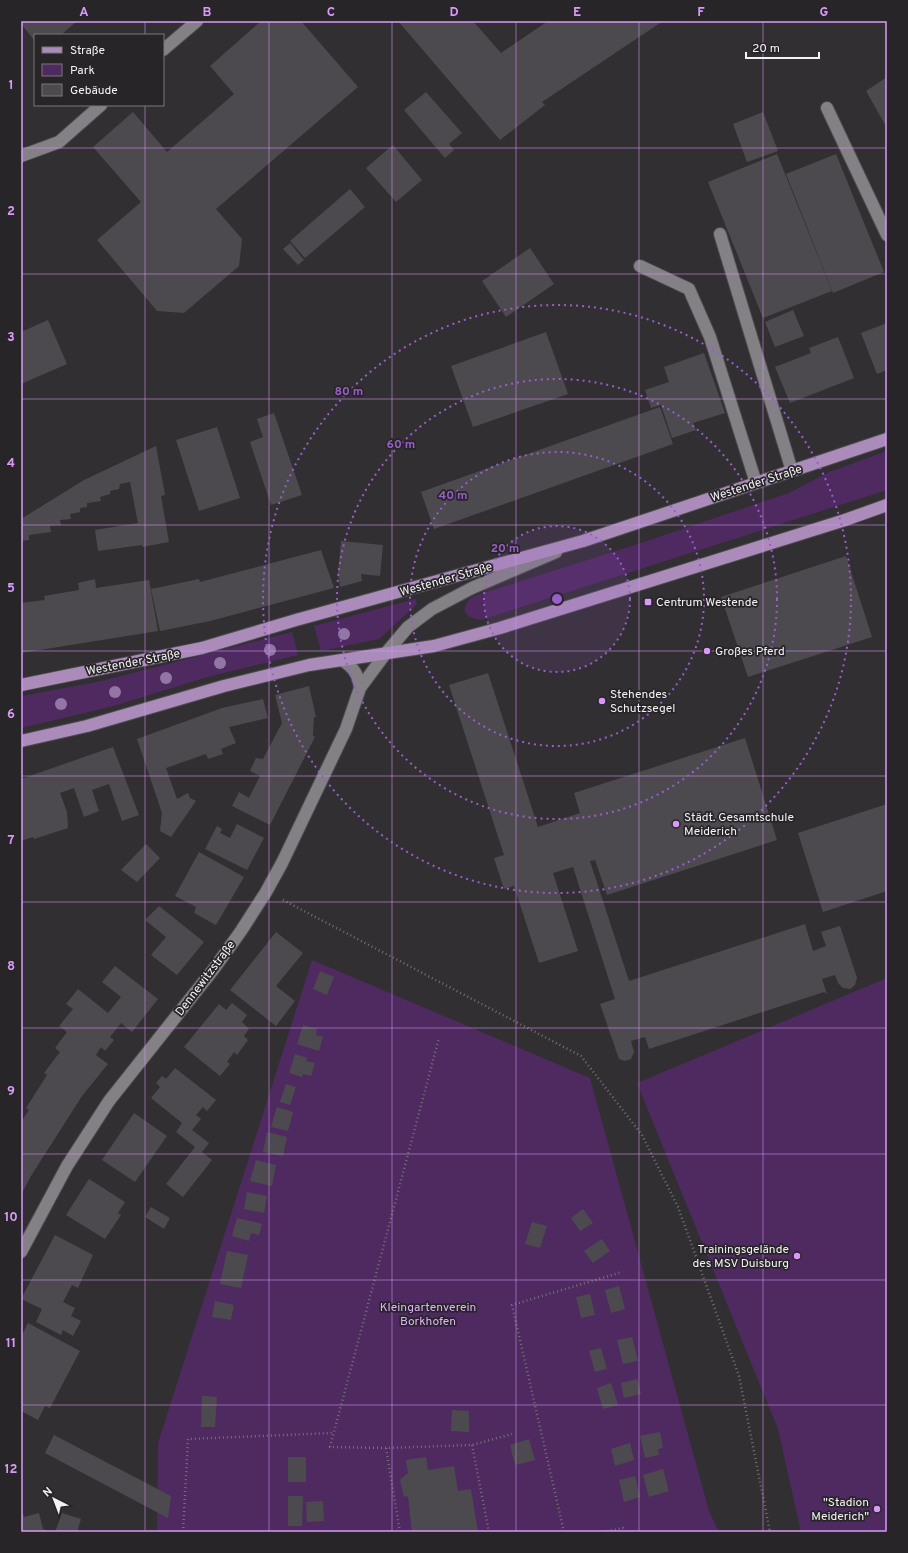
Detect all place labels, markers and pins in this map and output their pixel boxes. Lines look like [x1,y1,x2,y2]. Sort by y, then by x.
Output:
centre of rings [550,592,564,606]
place label: Centrum Westende [656,595,758,611]
marker: Centrum Westende [643,597,653,607]
place label: Großes Pferd [715,644,785,660]
marker: Großes Pferd [702,646,712,656]
place label: Stehendes Schutzsegel [610,687,675,717]
marker: Stehendes Schutzsegel [597,696,607,706]
place label: Städt. Gesamtschule Meiderich [684,810,794,840]
marker: Städt. Gesamtschule Meiderich [671,819,681,829]
place label: Trainingsgelände des MSV Duisburg [693,1242,789,1272]
marker: Trainingsgelände des MSV Duisburg [792,1251,802,1261]
place label: "Stadion Meiderich" [811,1495,869,1525]
marker: "Stadion Meiderich" [872,1504,882,1514]

